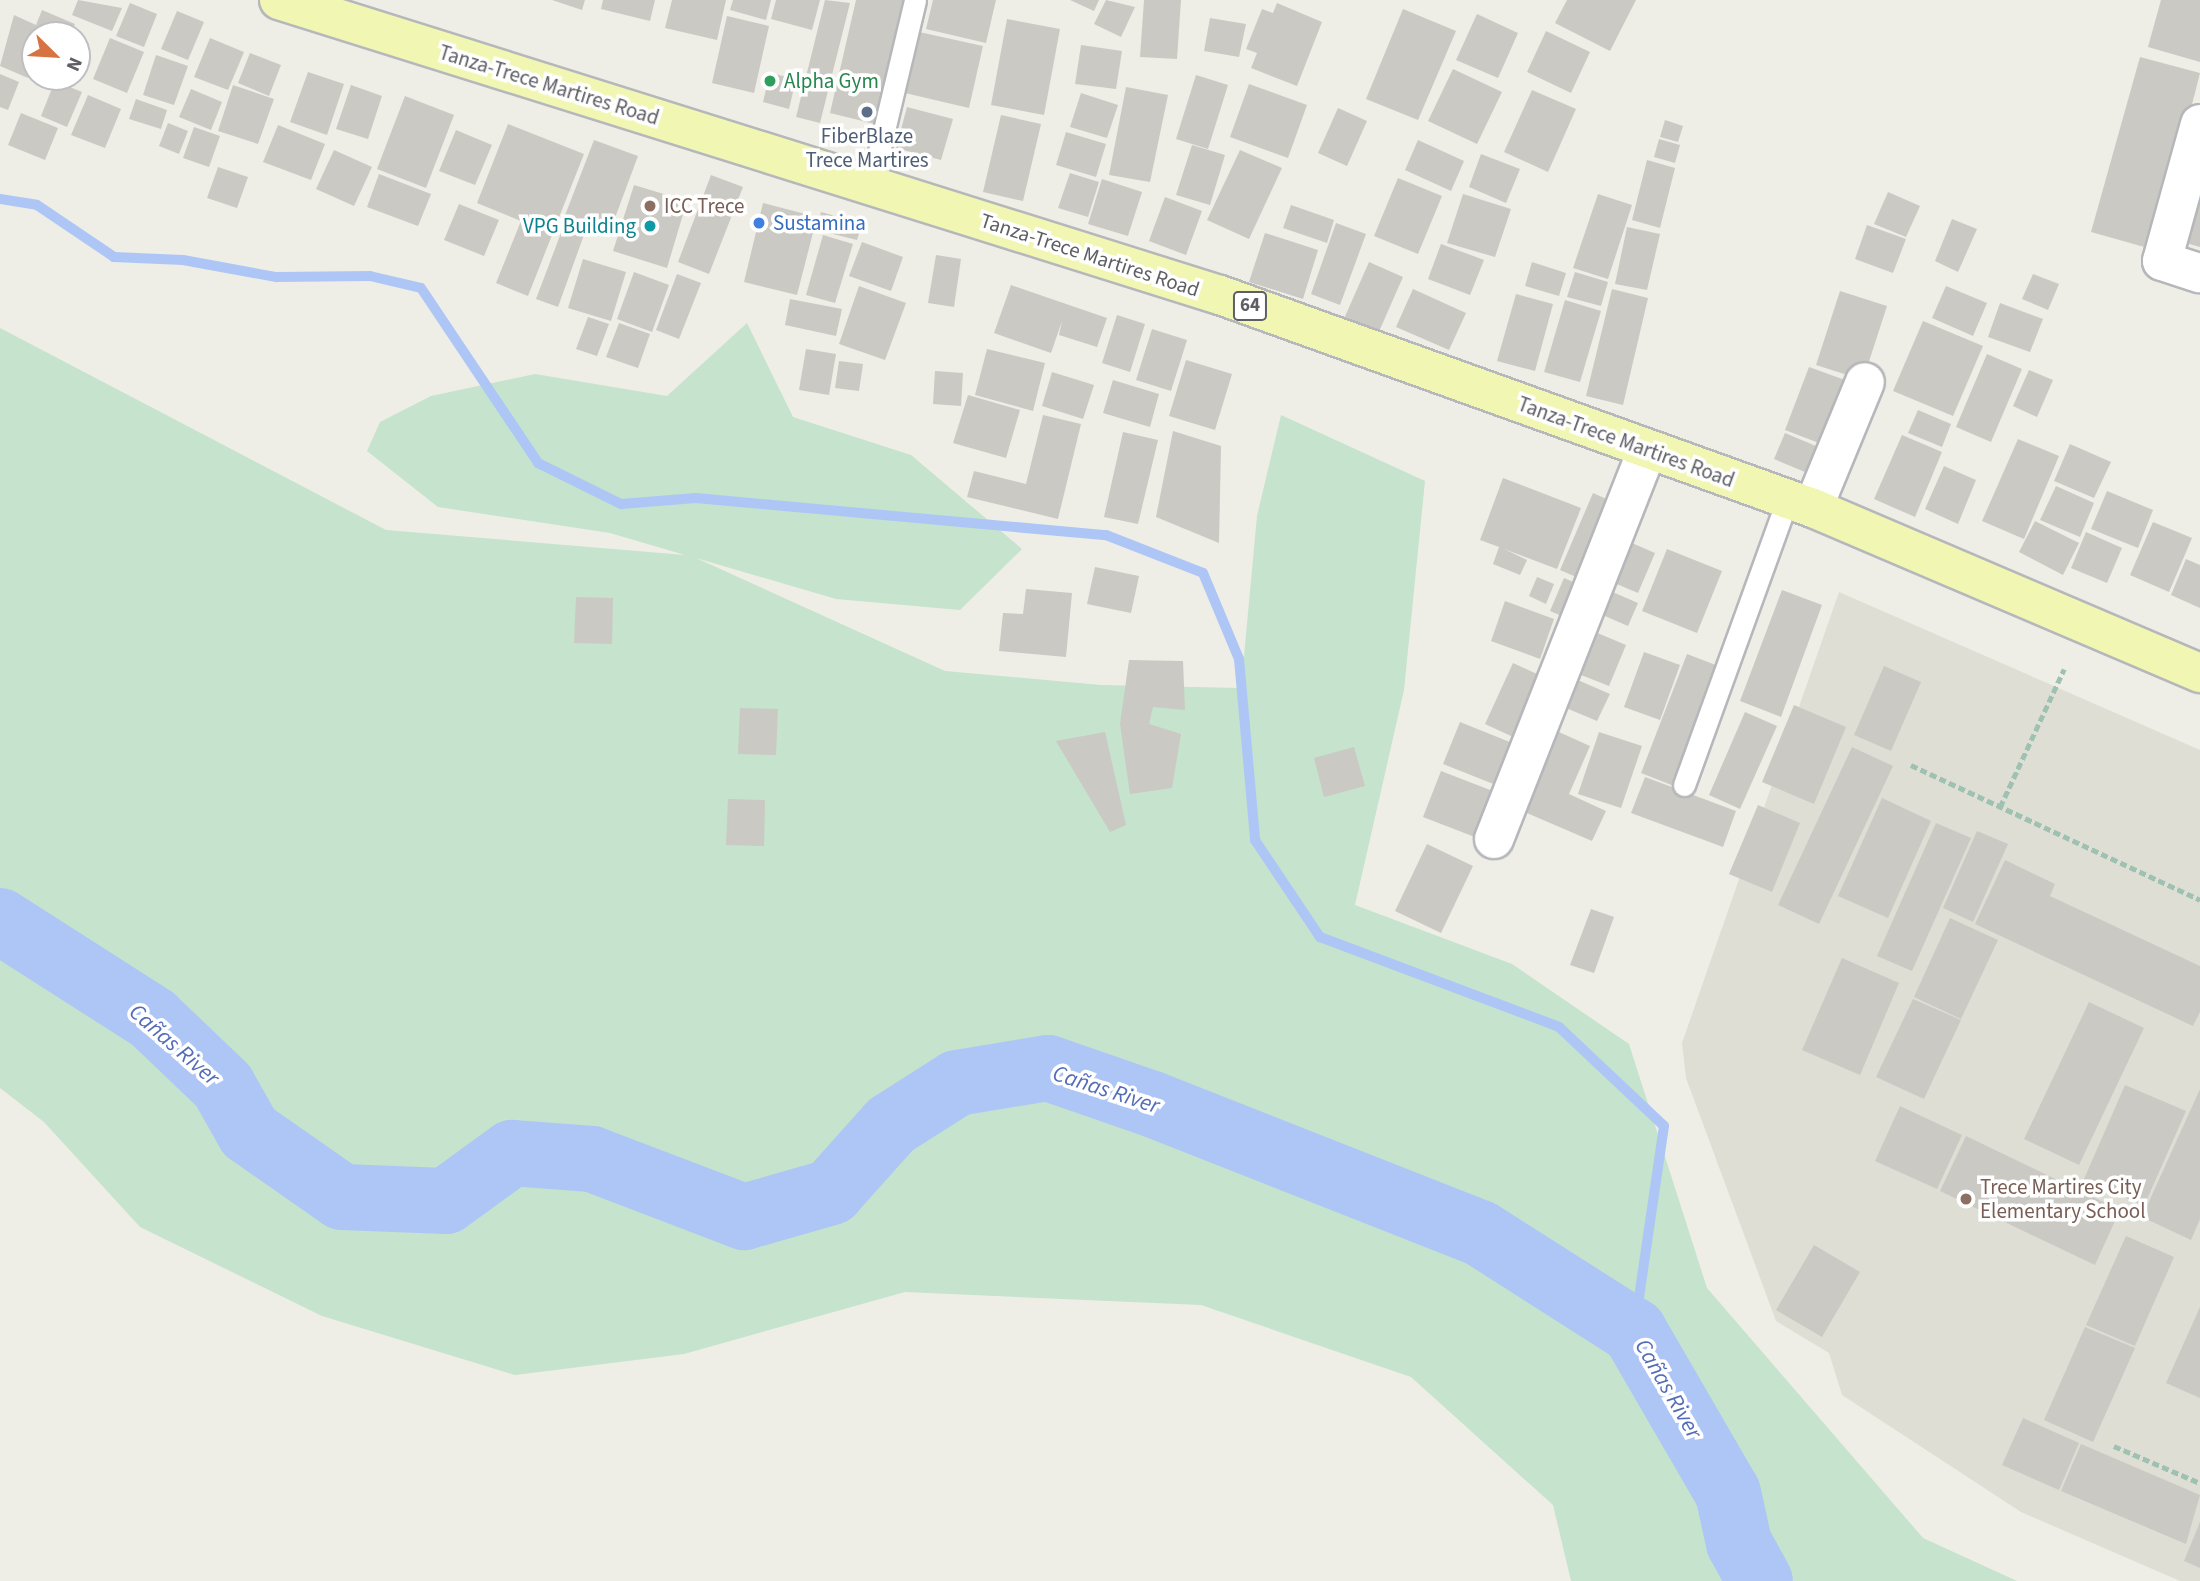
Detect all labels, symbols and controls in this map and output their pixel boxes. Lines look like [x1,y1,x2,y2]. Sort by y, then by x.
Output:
north arrow [21,21,91,91]
street label: Tanza-Trece Martires Road [436,39,662,131]
text: N [59,53,89,75]
place label: Alpha Gym [784,68,879,94]
marker: Alpha Gym [762,73,778,89]
marker: FiberBlaze Trece Martires [859,104,875,120]
place label: FiberBlaze Trece Martires [805,123,929,173]
place label: ICC Trece [664,193,744,219]
marker: ICC Trece [642,198,658,214]
street label: Tanza-Trece Martires Road [977,208,1203,302]
place label: Sustamina [773,210,866,236]
place label: VPG Building [523,213,636,239]
marker: Sustamina [751,215,767,231]
marker: VPG Building [642,218,658,234]
road number: 64 [1232,290,1268,322]
street label: Tanza-Trece Martires Road [1514,391,1738,493]
water label: Cañas River [123,998,225,1092]
water label: Cañas River [1049,1060,1163,1120]
place label: Trece Martires City Elementary School [1980,1174,2146,1224]
marker: Trece Martires City Elementary School [1958,1191,1974,1207]
water label: Cañas River [1628,1334,1708,1444]

